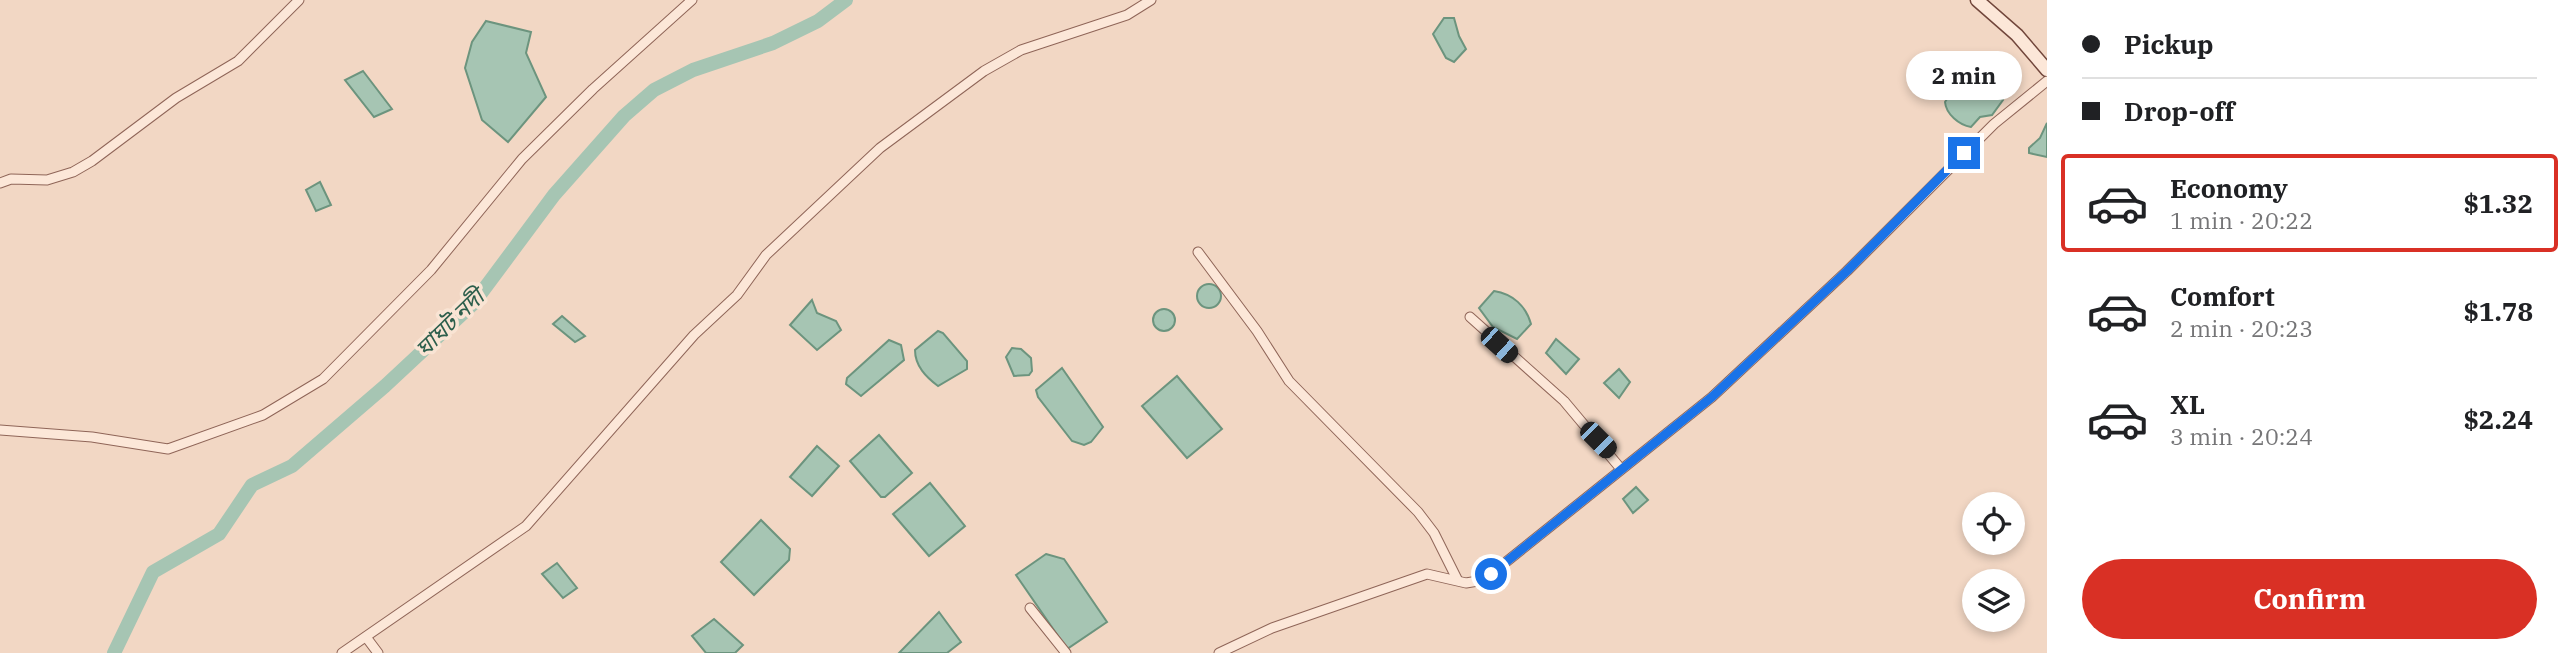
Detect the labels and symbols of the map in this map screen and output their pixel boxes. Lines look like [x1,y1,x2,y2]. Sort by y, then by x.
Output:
callout: 2 min [1906,52,2022,100]
route end [1948,137,1980,169]
water label: ঘাঘট নদী [408,279,493,362]
car [1477,323,1522,367]
car [1576,418,1621,462]
route start [1475,558,1507,590]

